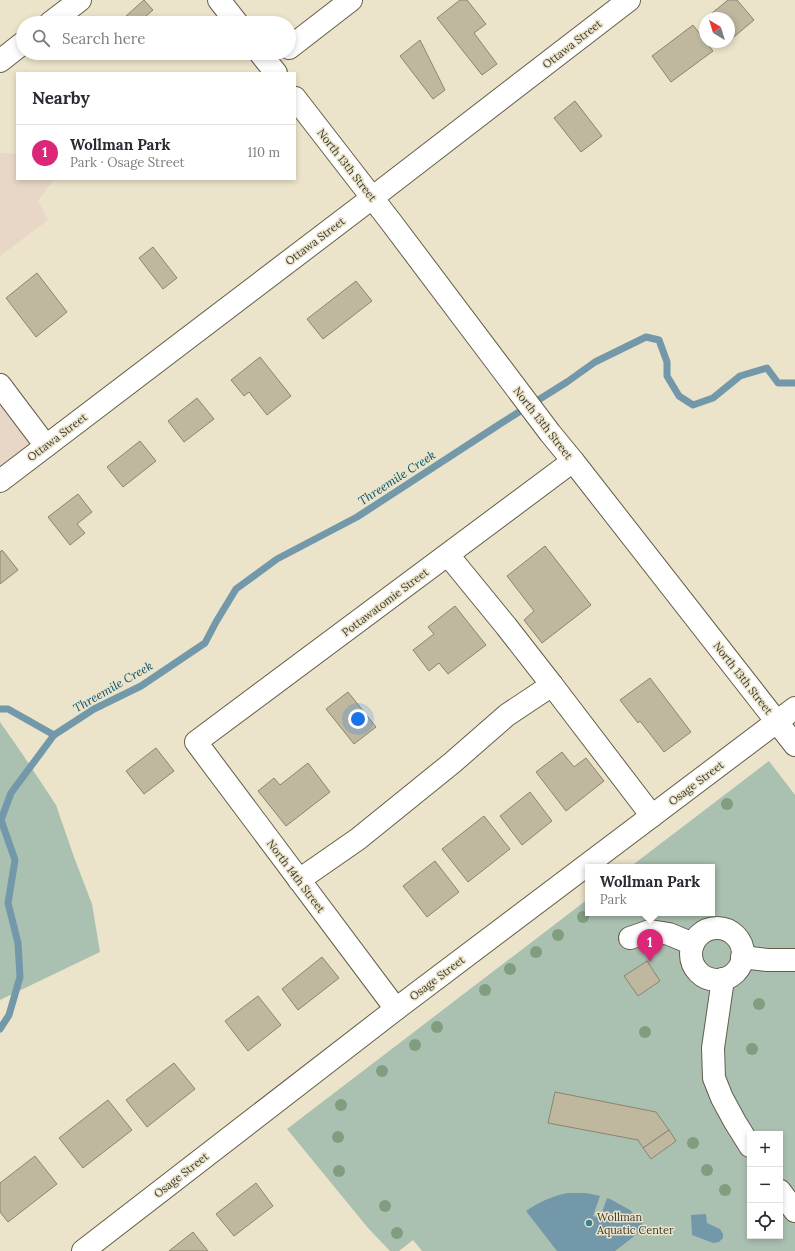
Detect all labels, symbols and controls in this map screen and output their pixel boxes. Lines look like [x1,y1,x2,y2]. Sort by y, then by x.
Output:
north arrow [699,12,735,48]
search box [16,16,296,60]
street label: Ottawa Street [540,16,605,71]
icon: search [30,27,52,49]
text: Search here [62,29,145,48]
text: Nearby [32,87,90,109]
street label: North 13th Street [314,126,380,205]
text: Wollman Park [70,135,170,154]
text: 1 [42,144,48,161]
text: 110 m [247,144,280,161]
text: Park · Osage Street [70,154,185,171]
street label: Ottawa Street [282,214,348,268]
street label: North 13th Street [510,384,576,463]
street label: Ottawa Street [24,410,90,464]
water label: Threemile Creek [355,447,438,508]
street label: Pottawatomie Street [339,564,432,639]
street label: North 13th Street [710,639,776,718]
water label: Threemile Creek [70,658,155,715]
your location [348,709,368,729]
street label: Osage Street [666,757,727,808]
street label: North 14th Street [264,837,329,916]
popup [585,864,715,916]
text: Wollman Park [600,872,700,891]
text: Park [600,891,627,908]
pin: 1 [637,929,663,962]
street label: Osage Street [407,952,468,1003]
map controls [747,1131,783,1239]
button: + [747,1131,783,1167]
street label: Osage Street [151,1149,212,1201]
button: − [747,1167,783,1203]
button: locate [747,1203,783,1239]
place label: Wollman Aquatic Center [596,1210,674,1237]
marker: Wollman Aquatic Center [584,1218,594,1228]

